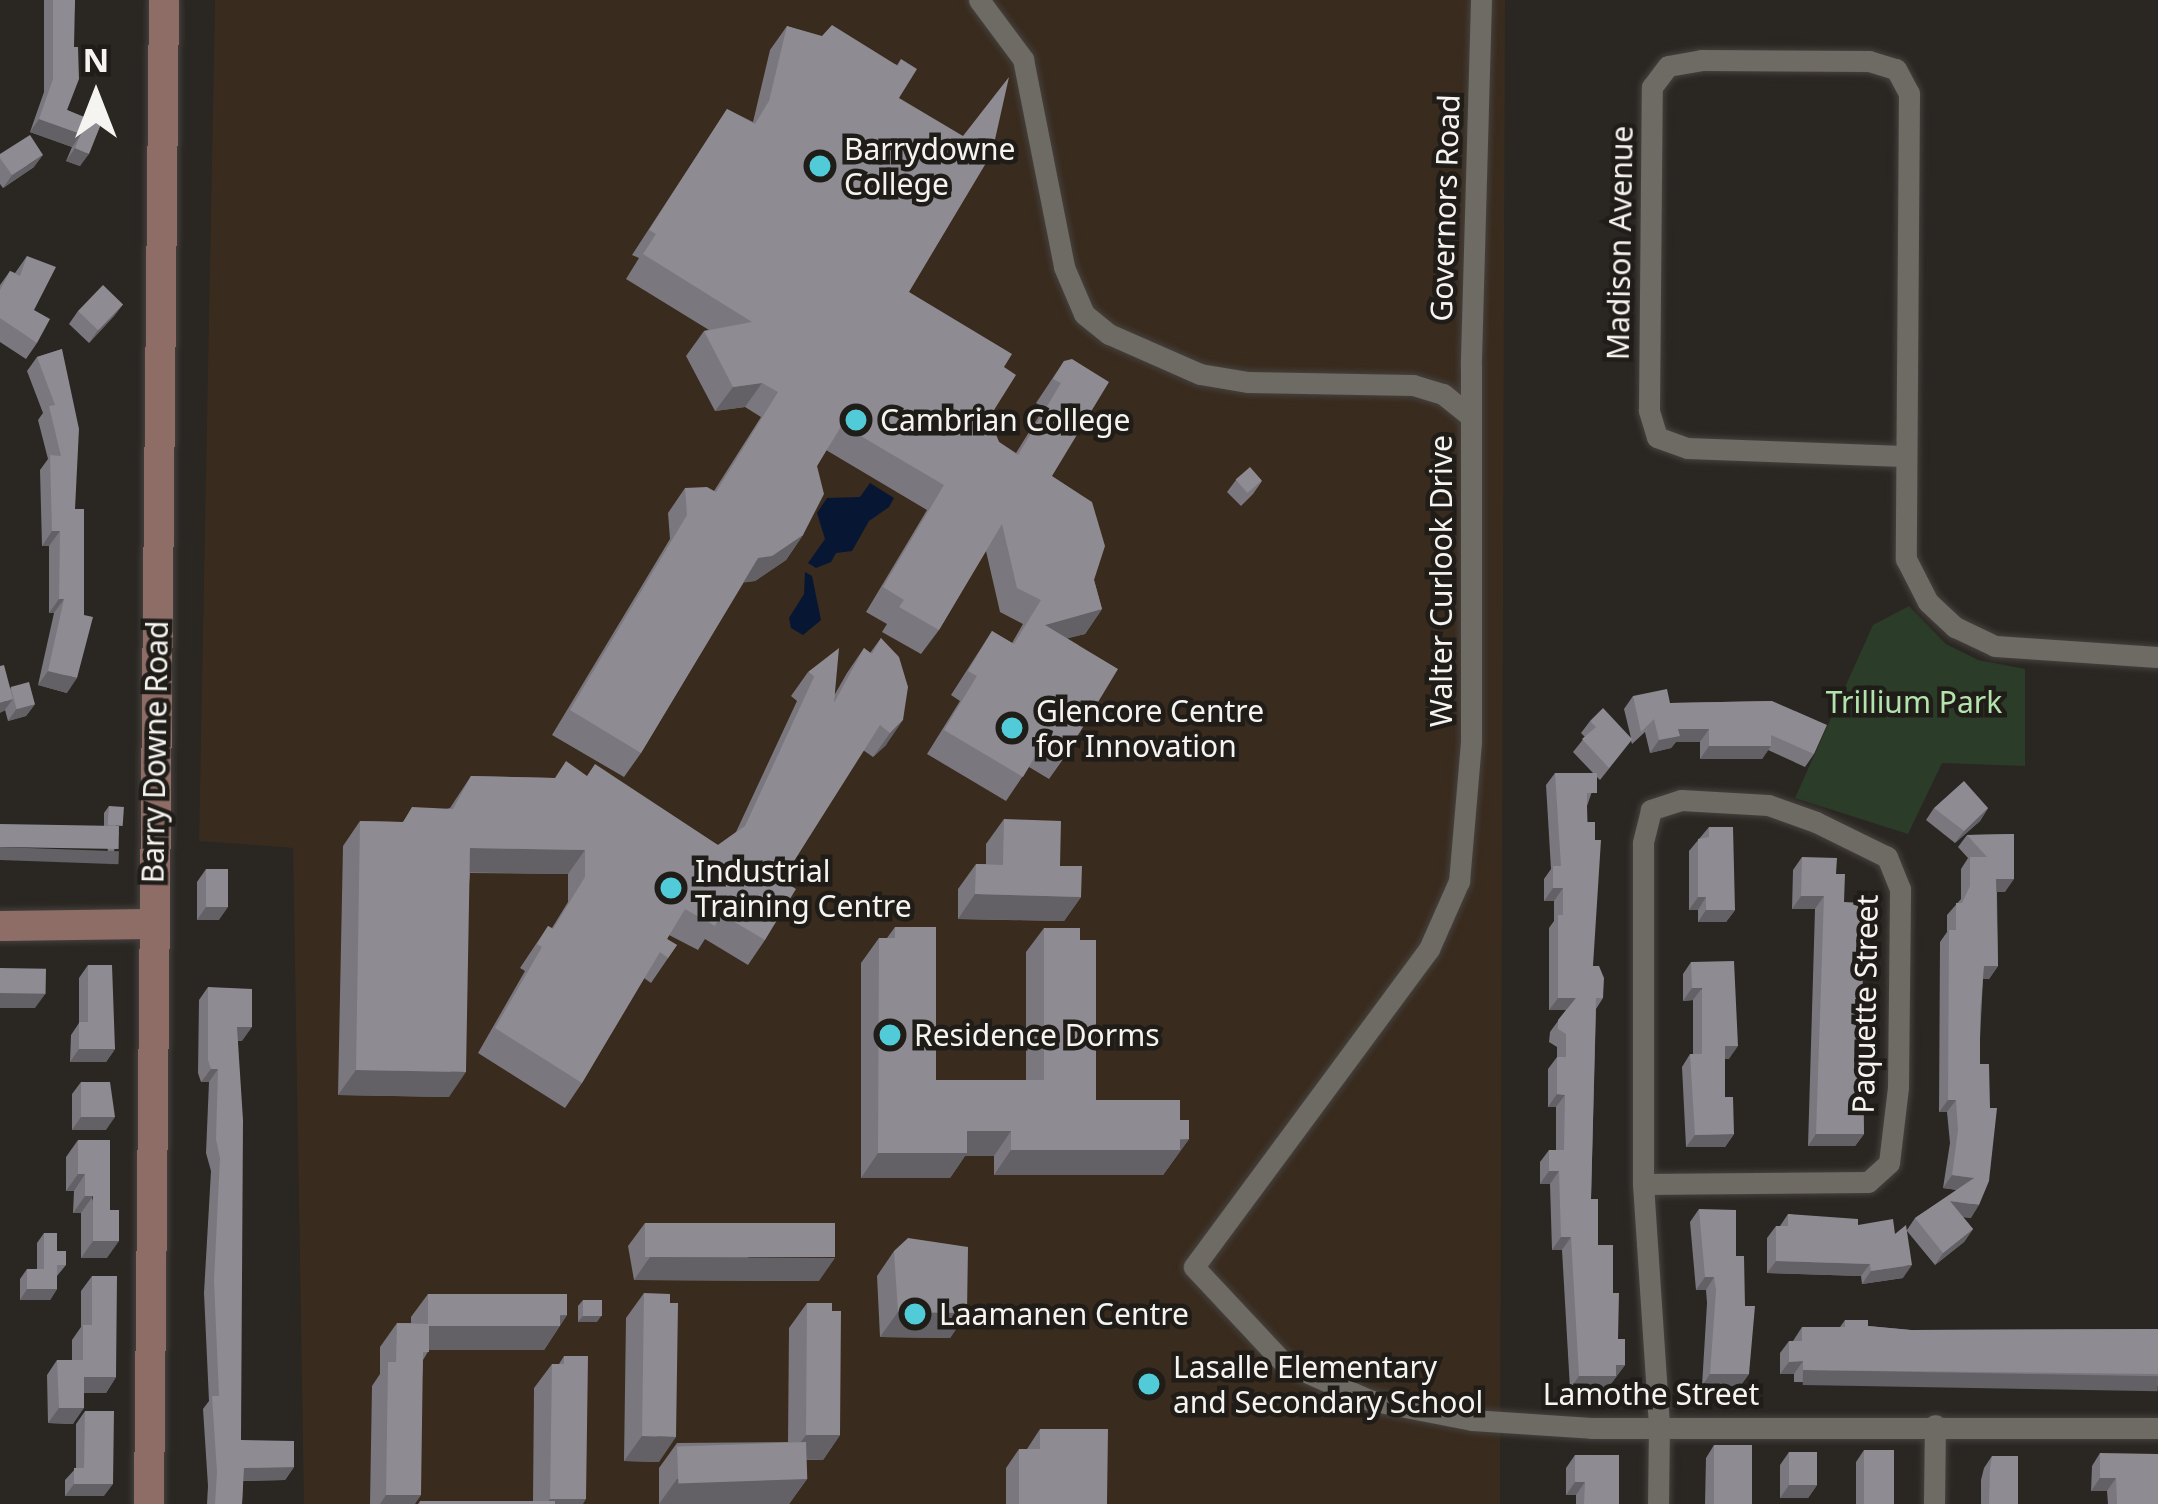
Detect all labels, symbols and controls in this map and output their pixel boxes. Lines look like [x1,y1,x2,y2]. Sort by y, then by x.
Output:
north arrow [36,36,156,156]
text: N [83,37,109,82]
street label: Governors Road [1423,94,1467,322]
street label: Madison Avenue [1600,125,1640,361]
place label: Barrydowne College [844,131,1015,201]
marker: Barrydowne College [807,153,833,179]
place label: Cambrian College [880,402,1130,438]
marker: Cambrian College [843,407,869,433]
street label: Walter Curlook Drive [1423,435,1459,727]
street label: Barry Downe Road [135,620,175,884]
park label: Trillium Park [1826,684,2002,720]
place label: Glencore Centre for Innovation [1036,693,1264,764]
marker: Glencore Centre for Innovation [999,715,1025,741]
place label: Industrial Training Centre [695,853,912,924]
marker: Industrial Training Centre [658,875,684,901]
street label: Paquette Street [1845,894,1885,1114]
place label: Residence Dorms [914,1017,1160,1053]
marker: Residence Dorms [877,1022,903,1048]
place label: Laamanen Centre [939,1296,1189,1332]
marker: Laamanen Centre [902,1301,928,1327]
place label: Lasalle Elementary and Secondary School [1173,1349,1483,1420]
marker: Lasalle Elementary and Secondary School [1136,1371,1162,1397]
street label: Lamothe Street [1543,1376,1759,1412]

